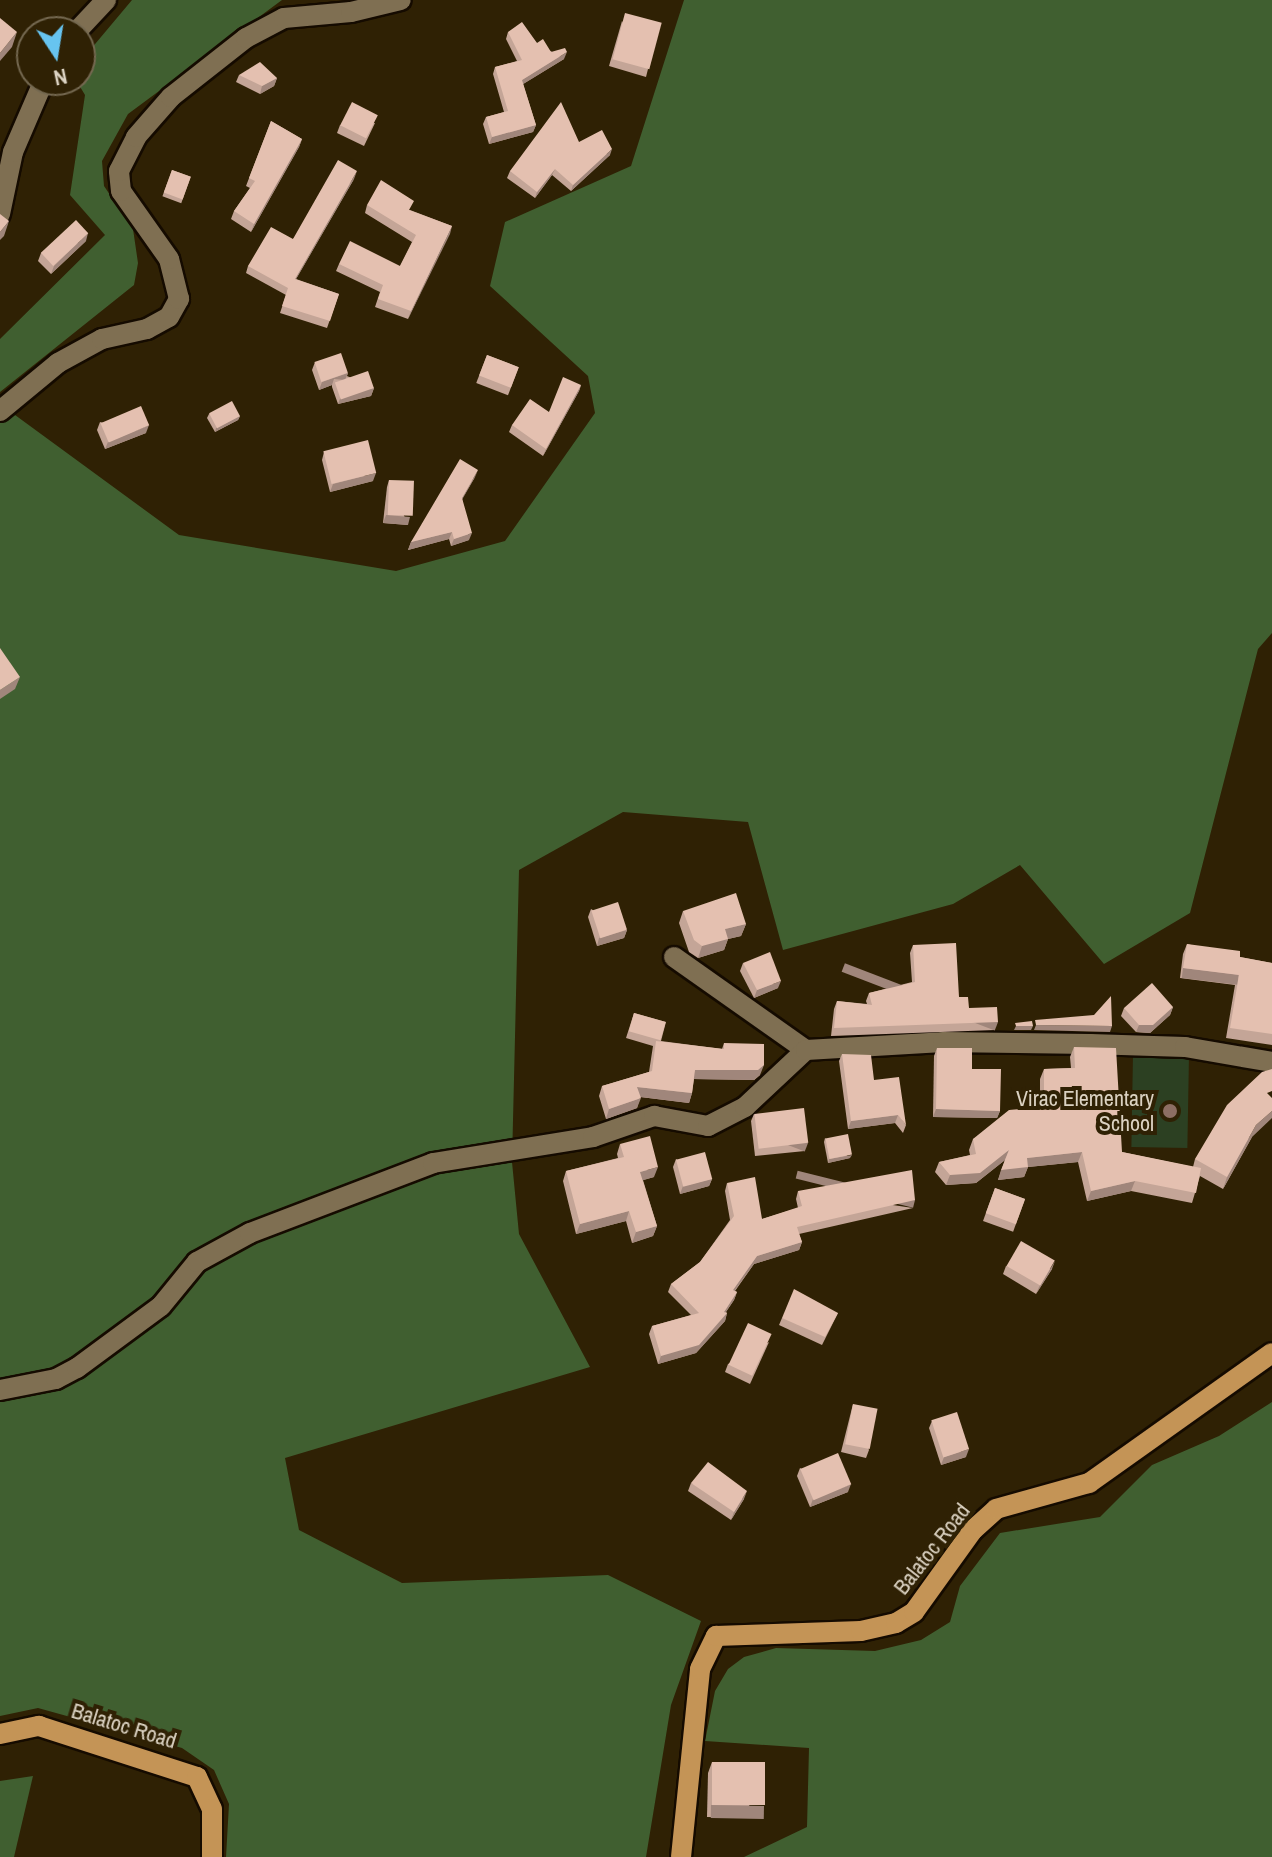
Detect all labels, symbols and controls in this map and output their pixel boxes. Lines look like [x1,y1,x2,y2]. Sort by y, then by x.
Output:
north arrow [16,16,96,96]
text: N [51,61,70,94]
place label: Virac Elementary School [1016,1085,1154,1136]
marker: Virac Elementary School [1161,1102,1179,1120]
street label: Balatoc Road [888,1498,976,1600]
street label: Balatoc Road [68,1698,180,1754]

